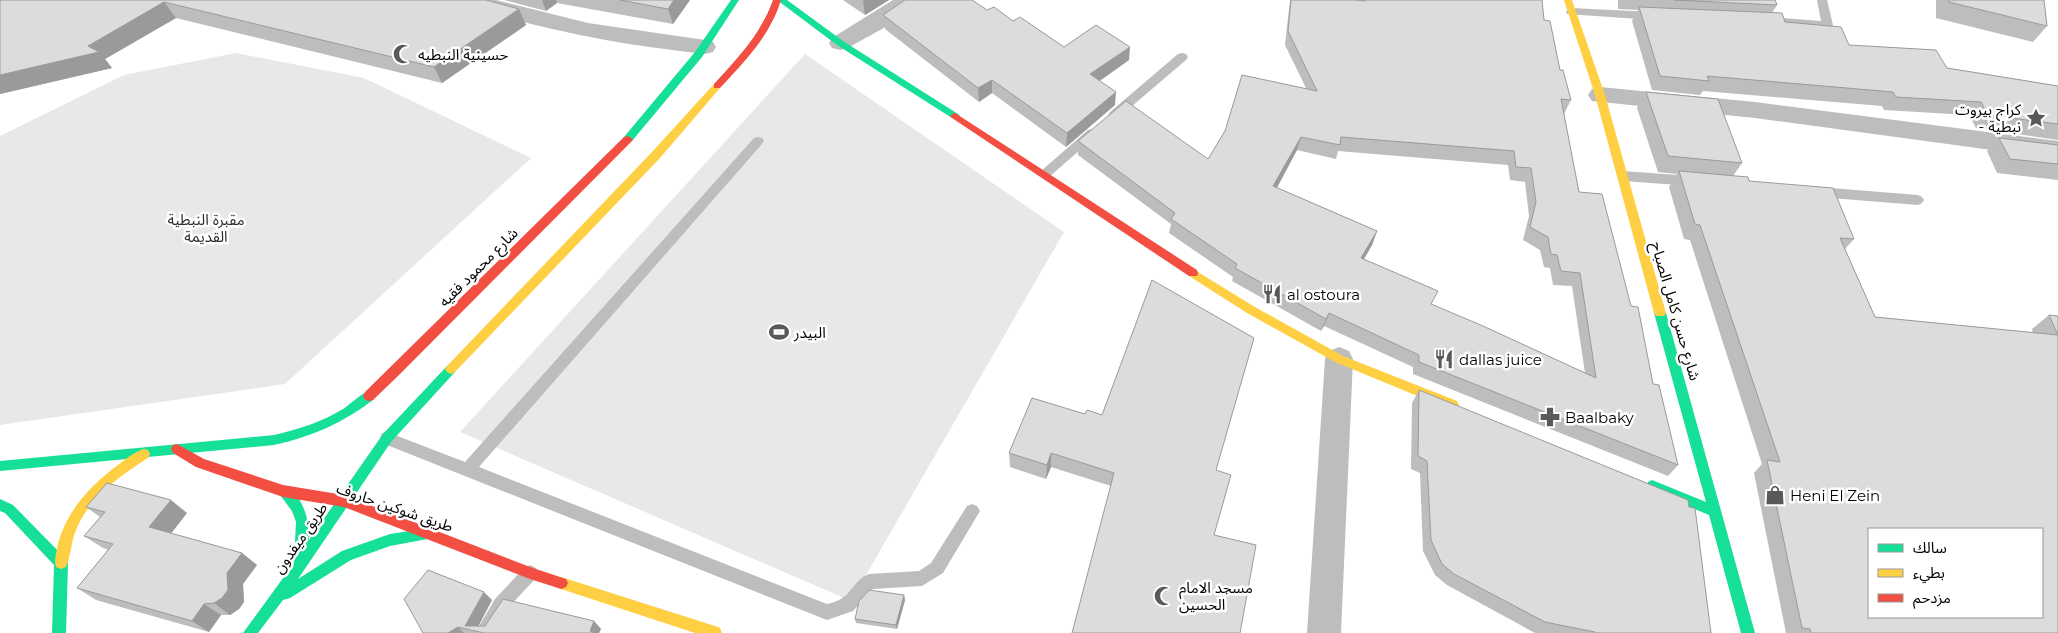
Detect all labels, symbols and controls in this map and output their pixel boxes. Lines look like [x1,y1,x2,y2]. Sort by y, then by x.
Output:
mosque icon: حسينية النبطيه [392,43,414,65]
place label: حسينية النبطيه [418,45,509,64]
place label: كراج بيروت - نبطية [1955,100,2022,136]
place icon: كراج بيروت - نبطية [2025,107,2047,129]
park label: مقبرة النبطية القديمة [167,210,245,246]
street label: شارع محمود فقيه [434,223,524,313]
street label: شارع حسن كامل الصباح [1644,239,1705,384]
restaurant icon: al ostoura [1261,283,1283,305]
place label: al ostoura [1287,285,1360,304]
sports icon: البيدر [768,321,790,343]
place label: البيدر [793,323,826,342]
restaurant icon: dallas juice [1433,348,1455,370]
place label: dallas juice [1459,350,1542,369]
pharmacy icon: Baalbaky [1539,406,1561,428]
place label: Baalbaky [1565,408,1635,427]
street label: طريق شوكين حاروف [334,478,456,537]
shop icon: Heni El Zein [1764,484,1786,506]
place label: Heni El Zein [1790,486,1880,505]
street label: طريق ميفدون [269,499,332,578]
legend [1868,528,2043,618]
text: سالك [1913,538,1947,557]
text: بطيء [1913,563,1945,584]
place label: مسجد الامام الحسين [1179,578,1253,614]
mosque icon: مسجد الامام الحسين [1153,585,1175,607]
text: مزدحم [1913,588,1951,609]

